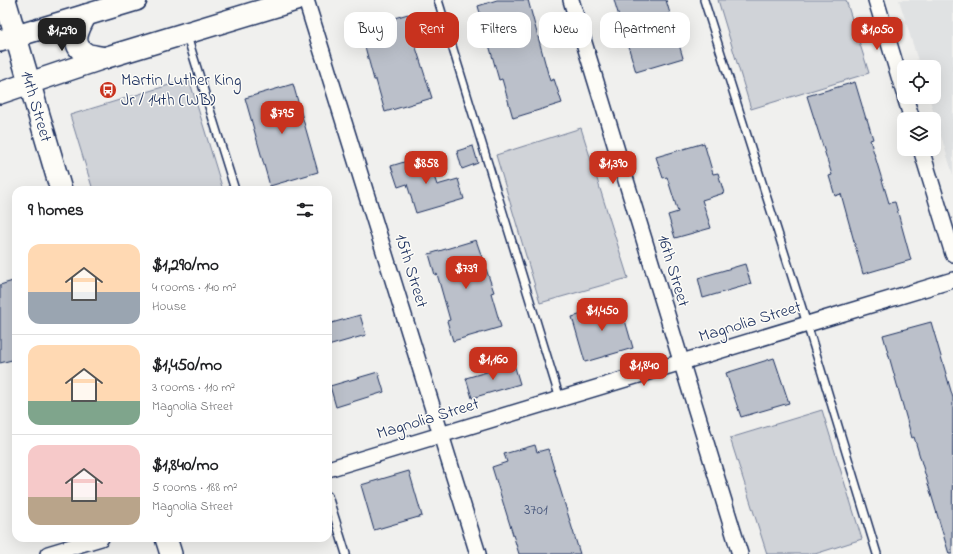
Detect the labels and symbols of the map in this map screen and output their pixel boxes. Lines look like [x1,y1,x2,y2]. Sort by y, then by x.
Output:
pin: $1,050 [844,17,910,51]
pin: $1,290 [29,18,95,52]
street label: 14th Street [14,68,59,145]
place label: Martin Luther King Jr / 14th (WB) [121,68,241,113]
bus stop icon: Martin Luther King Jr / 14th (WB) [98,80,118,100]
pin: $795 [258,101,306,135]
pin: $858 [402,151,450,185]
pin: $1,390 [580,151,646,185]
street label: 15th Street [388,231,434,311]
street label: 16th Street [650,232,696,310]
pin: $739 [442,256,490,290]
street label: Magnolia Street [696,294,805,351]
pin: $1,450 [569,298,635,332]
pin: $1,160 [460,347,526,381]
pin: $1,840 [611,353,677,387]
street label: Magnolia Street [374,391,483,448]
house number: 3701 [524,499,548,521]

